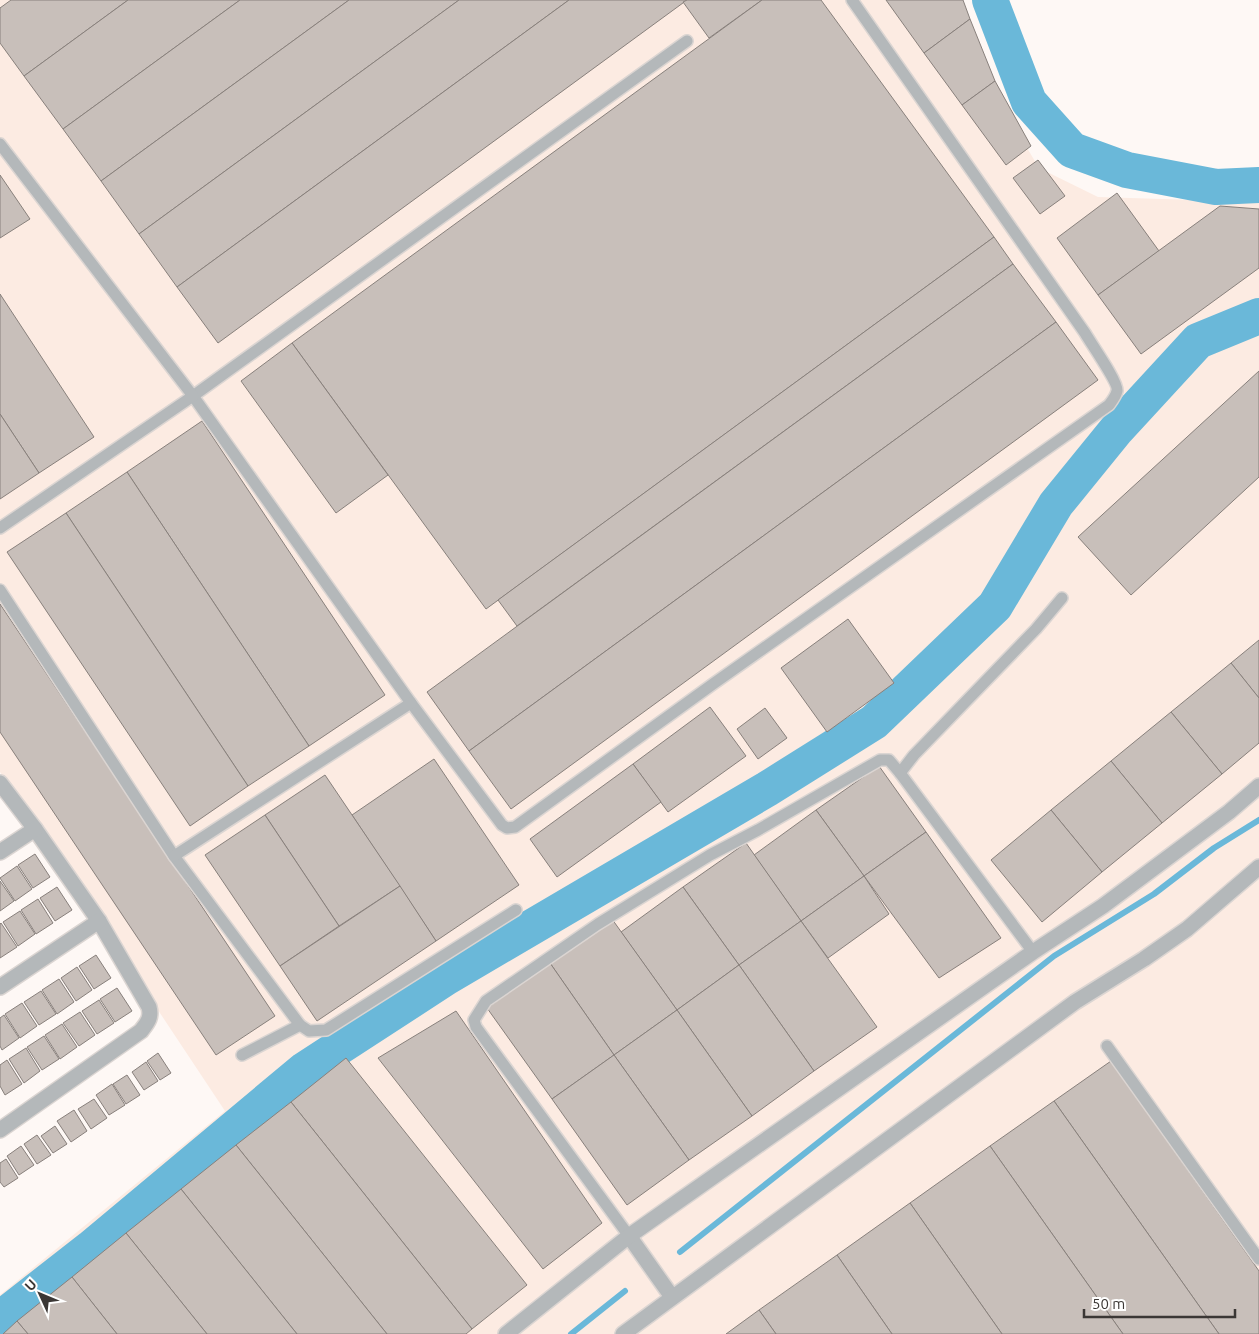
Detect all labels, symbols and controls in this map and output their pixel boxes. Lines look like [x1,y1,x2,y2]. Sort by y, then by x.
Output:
north arrow [15,1269,65,1319]
text: U [21,1276,40,1294]
scale bar [1084,1286,1235,1318]
text: 50 m [1092,1295,1125,1312]

